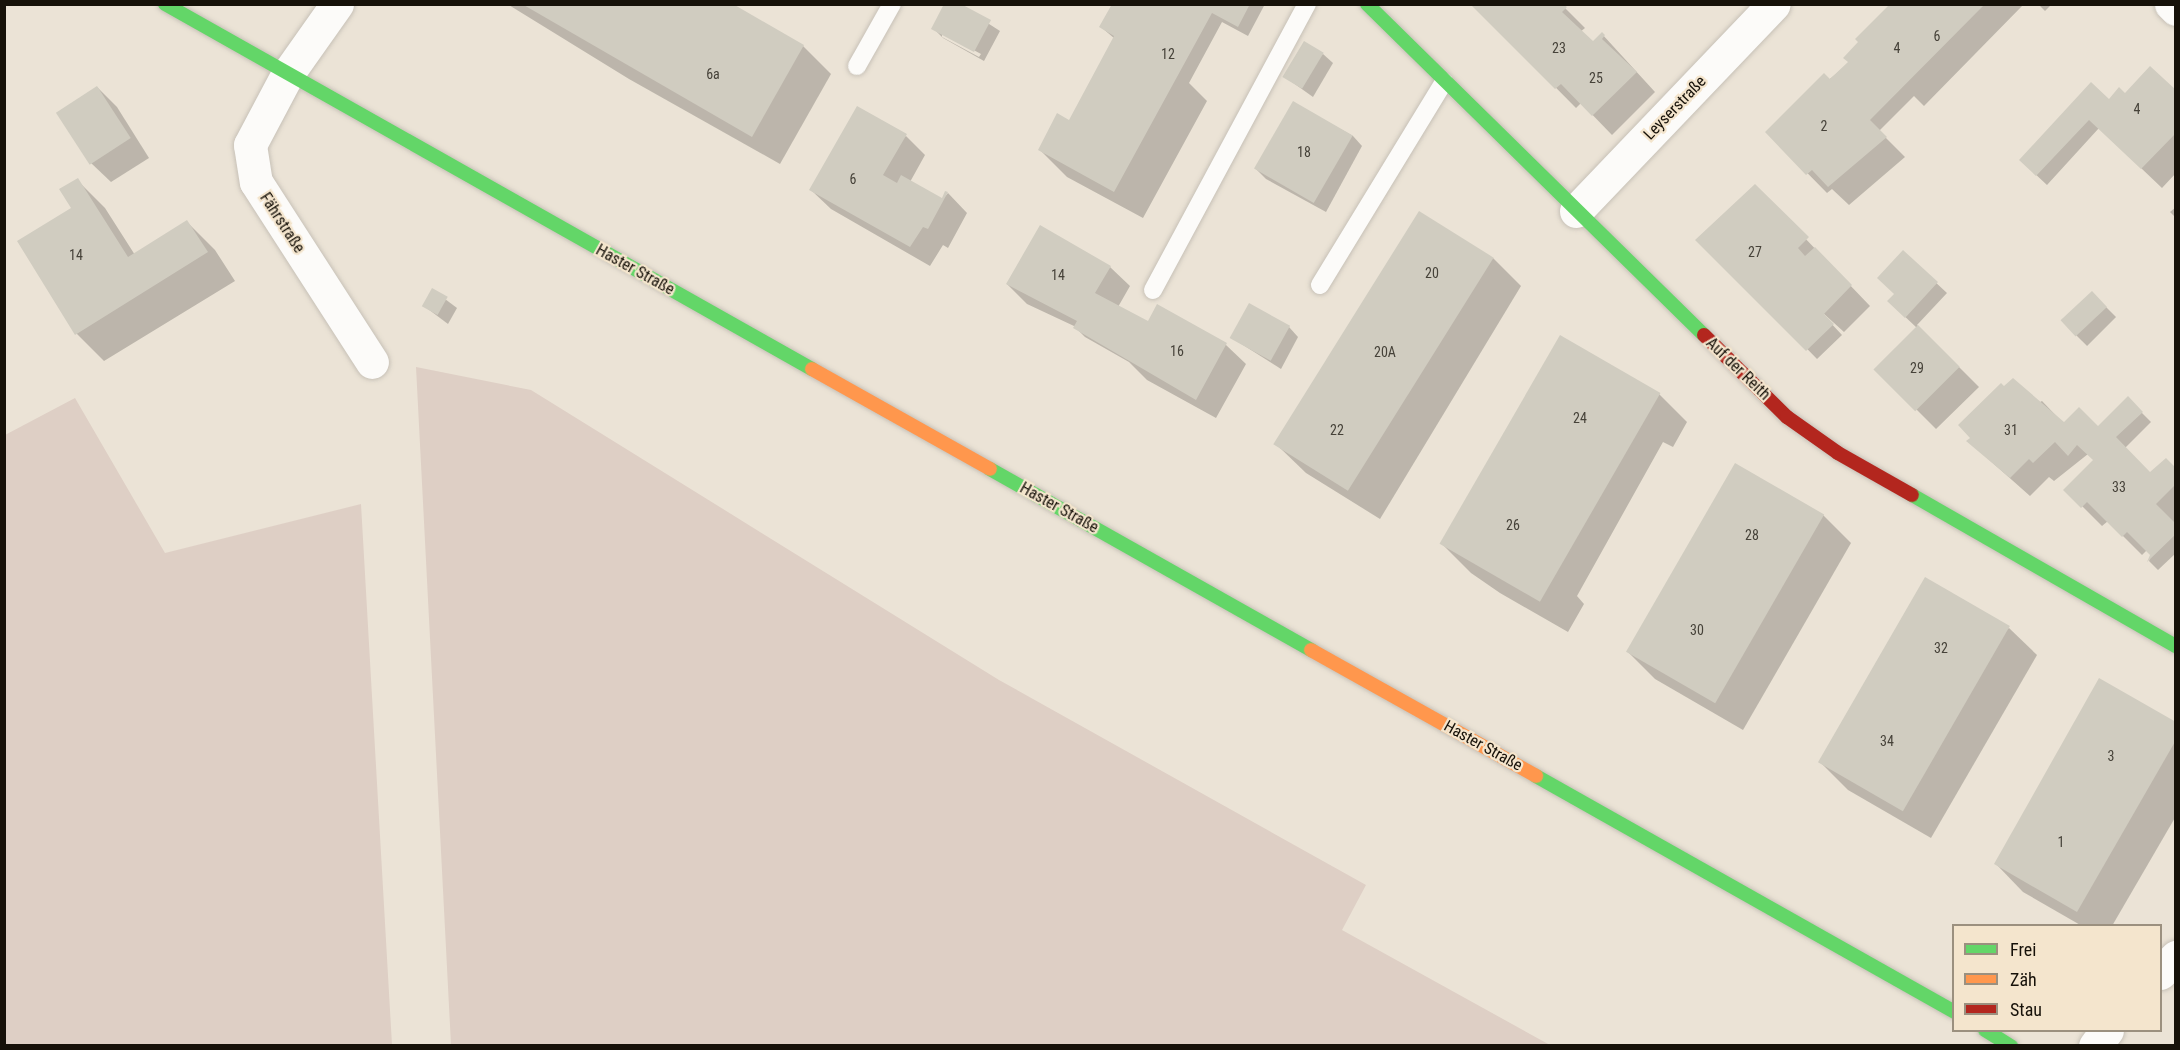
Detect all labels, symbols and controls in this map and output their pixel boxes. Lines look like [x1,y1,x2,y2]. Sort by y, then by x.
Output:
house number: 6 [1934,28,1940,44]
house number: 23 [1552,40,1566,56]
house number: 4 [1894,40,1900,56]
house number: 12 [1161,46,1175,62]
house number: 6a [706,66,720,82]
house number: 25 [1589,70,1603,86]
street label: Leyserstraße [1640,72,1710,144]
house number: 4 [2134,101,2140,117]
house number: 2 [1821,118,1827,134]
house number: 18 [1297,144,1311,160]
house number: 6 [850,171,856,187]
street label: Fährstraße [255,189,309,257]
street label: Haster Straße [592,241,678,299]
house number: 27 [1748,244,1762,260]
house number: 14 [69,247,83,263]
house number: 20 [1425,265,1439,281]
house number: 14 [1051,267,1065,283]
street label: Auf der Reith [1702,334,1774,404]
house number: 16 [1170,343,1184,359]
house number: 20A [1374,344,1396,360]
house number: 29 [1910,360,1924,376]
house number: 24 [1573,410,1587,426]
house number: 22 [1330,422,1344,438]
house number: 31 [2004,422,2018,438]
street label: Haster Straße [1016,479,1102,537]
house number: 33 [2112,479,2126,495]
house number: 26 [1506,517,1520,533]
house number: 28 [1745,527,1759,543]
house number: 30 [1690,622,1704,638]
house number: 32 [1934,640,1948,656]
street label: Haster Straße [1440,717,1526,775]
house number: 34 [1880,733,1894,749]
house number: 3 [2108,748,2114,764]
house number: 1 [2058,834,2064,850]
legend [1952,924,2162,1032]
text: Frei [2010,939,2036,960]
text: Zäh [2010,969,2037,990]
text: Stau [2010,999,2042,1020]

